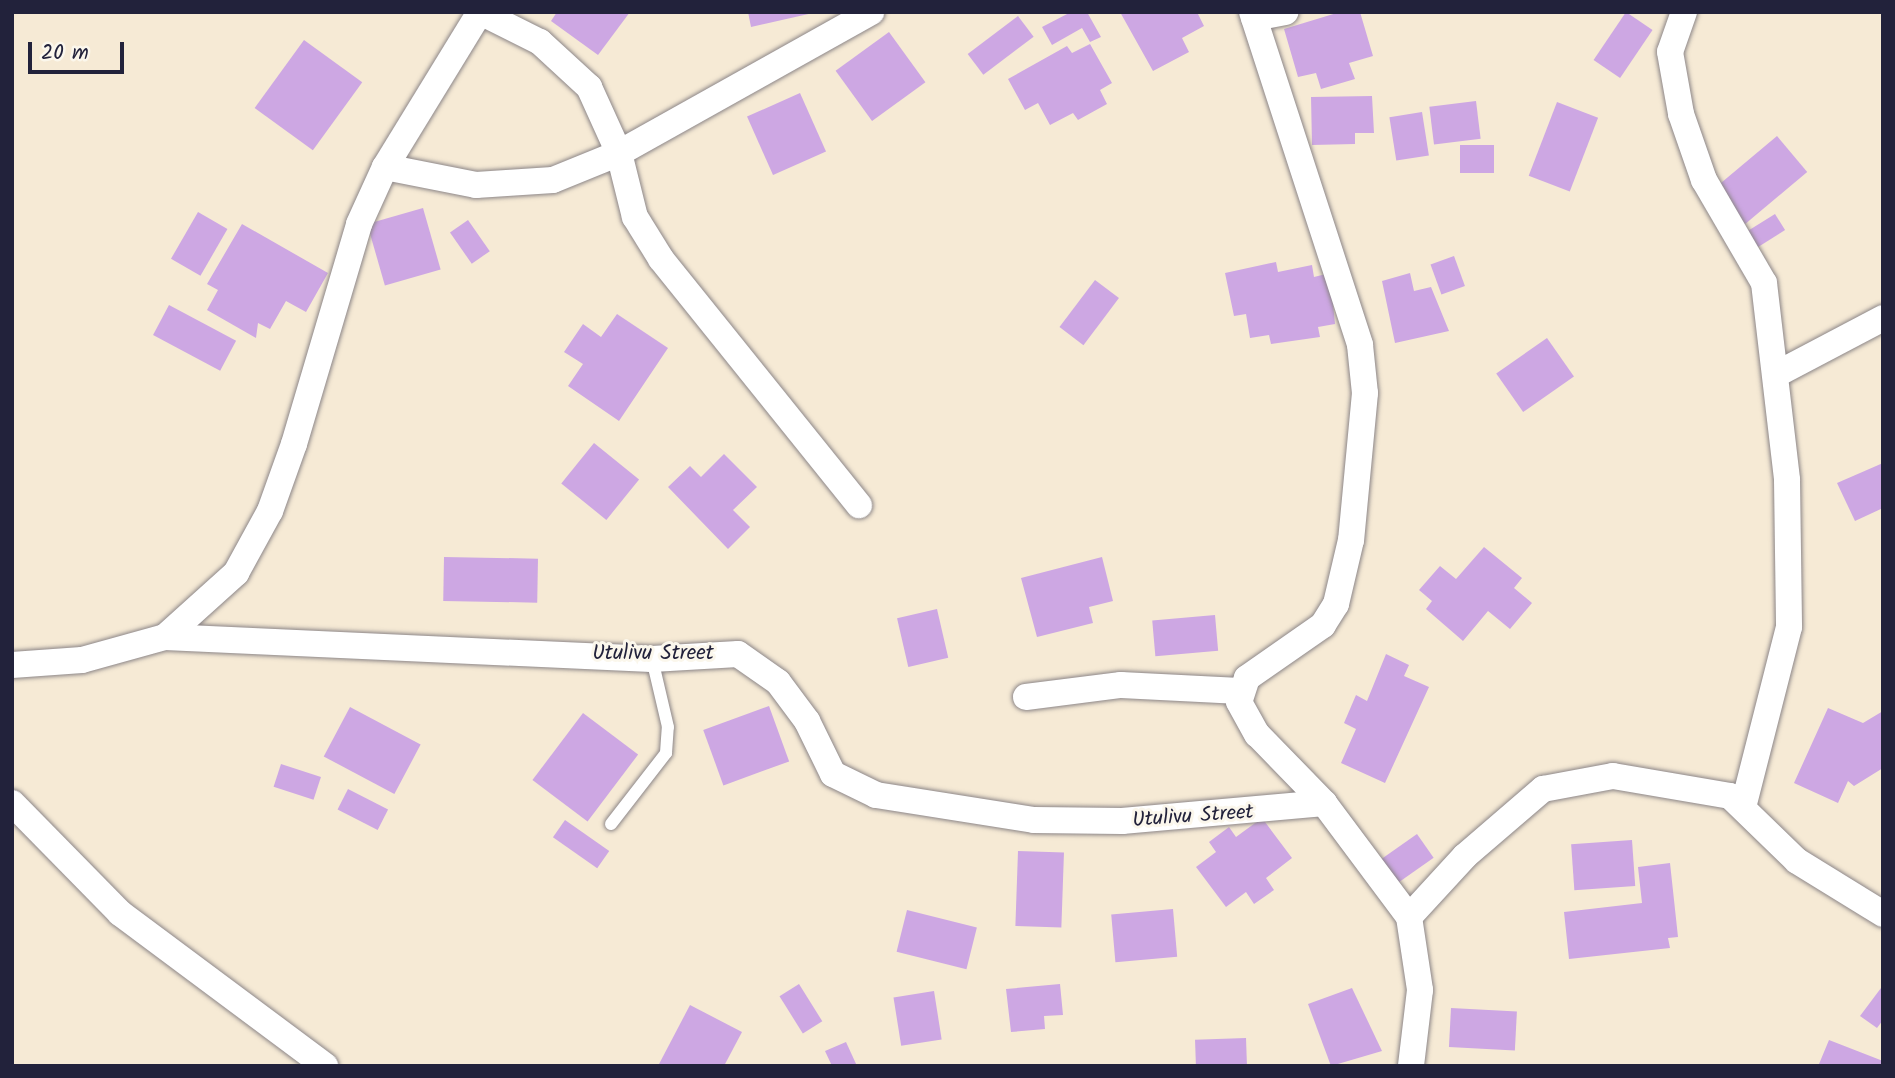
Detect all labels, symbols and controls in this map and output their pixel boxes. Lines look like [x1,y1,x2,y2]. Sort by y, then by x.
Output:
scale bar [32,28,128,72]
text: 20 m [41,37,89,70]
street label: Utulivu Street [592,641,714,667]
street label: Utulivu Street [1131,800,1255,834]

